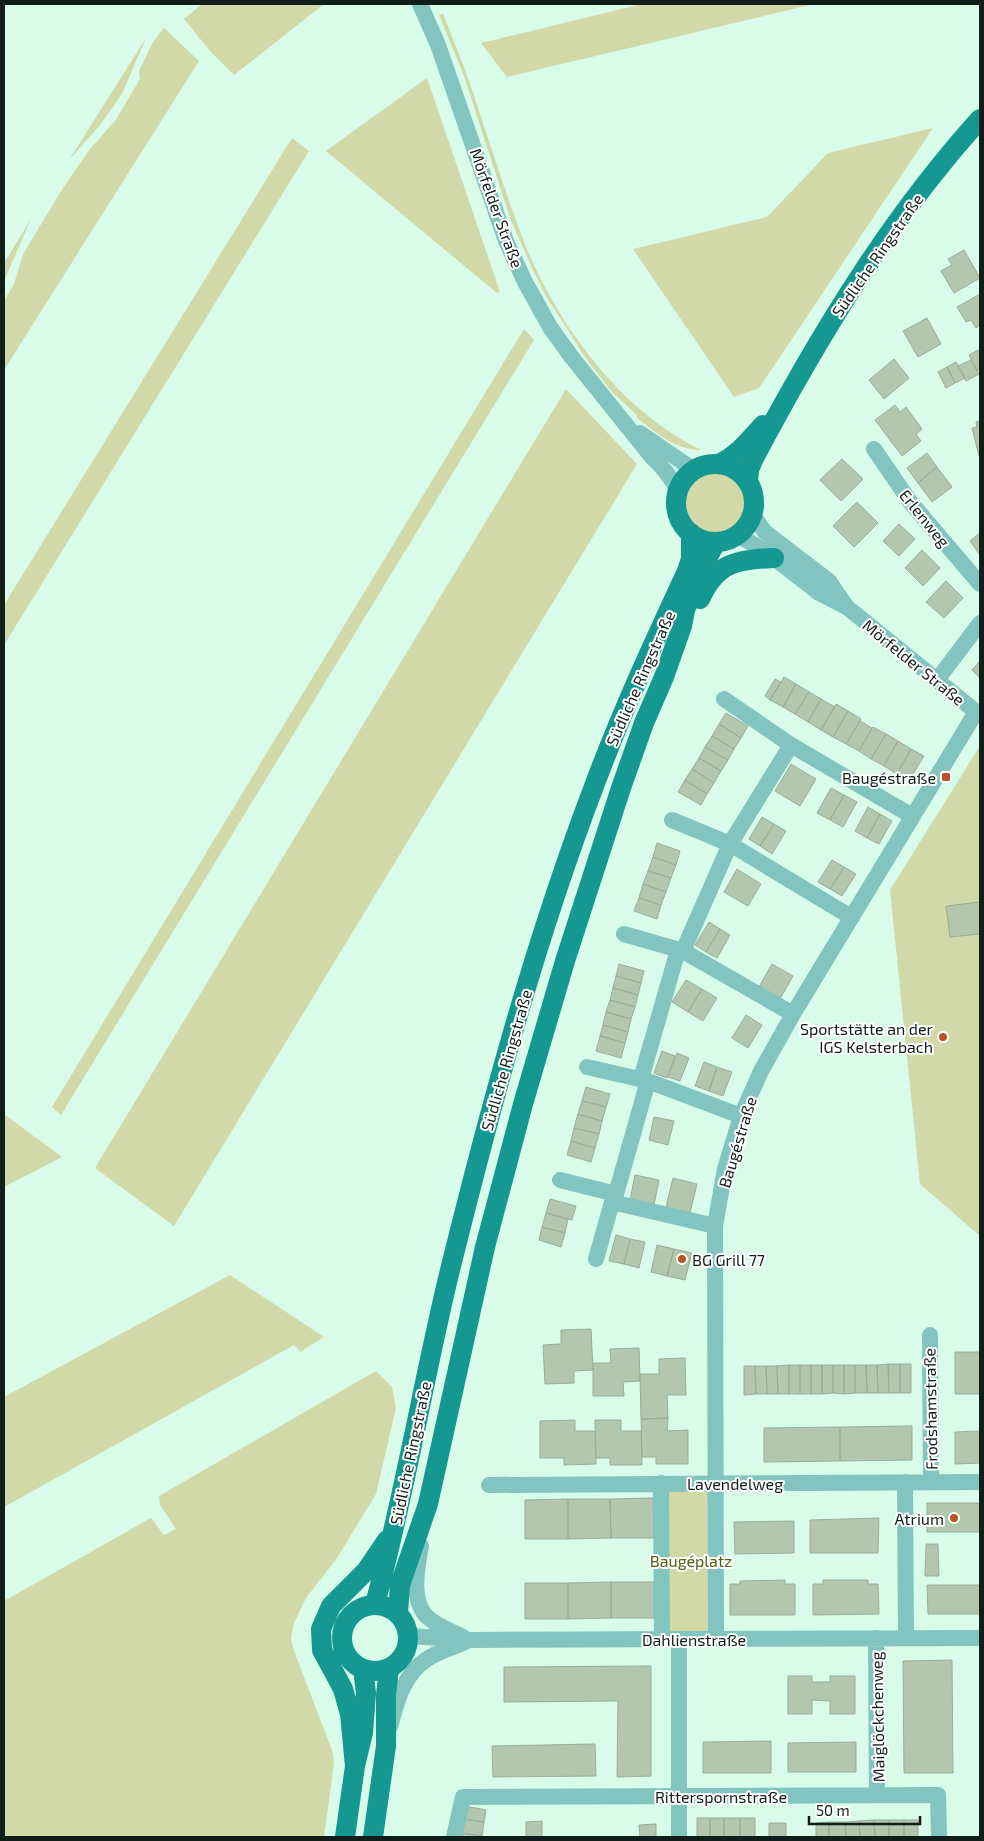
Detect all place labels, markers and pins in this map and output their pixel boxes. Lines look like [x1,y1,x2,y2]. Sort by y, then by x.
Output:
place label: Baugéstraße [842,768,936,787]
marker: Baugéstraße [940,771,952,783]
place label: Sportstätte an der IGS Kelsterbach [800,1019,934,1056]
marker: Sportstätte an der IGS Kelsterbach [937,1031,949,1043]
place label: BG Grill 77 [692,1250,765,1269]
marker: BG Grill 77 [676,1253,688,1265]
place label: Atrium [895,1509,944,1528]
marker: Atrium [948,1512,960,1524]

